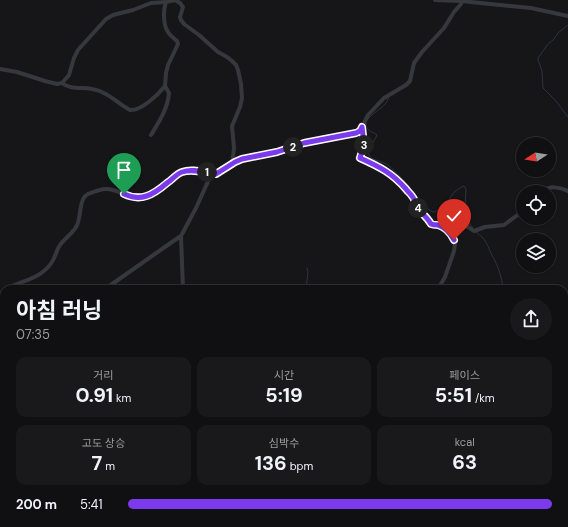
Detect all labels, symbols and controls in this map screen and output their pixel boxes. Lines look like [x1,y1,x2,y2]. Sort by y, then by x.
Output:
pin: 3 [354,135,374,155]
pin: 2 [283,137,303,157]
north arrow [516,137,556,177]
map controls [516,137,556,273]
text: 3 [361,138,367,152]
text: 2 [290,140,296,154]
pin [107,153,141,194]
icon: arrive [113,159,135,181]
pin: 1 [197,162,217,182]
text: 1 [205,165,209,179]
button: locate [516,185,556,225]
pin: 4 [408,198,428,218]
pin [437,199,471,240]
text: 4 [414,201,422,215]
icon: check [443,205,465,227]
button: layers [516,233,556,273]
text: 아침 러닝 [16,296,102,325]
button: share [510,298,552,340]
text: 07:35 [16,326,50,343]
text: 거리 [93,368,113,382]
text: 시간 [274,368,294,382]
text: 페이스 [449,368,480,382]
text: 0.91 [75,382,113,408]
text: 5:19 [265,382,303,408]
text: 5:51 [435,382,472,408]
text: km [113,391,131,405]
text: /km [472,391,495,405]
text: kcal [455,435,475,449]
text: 고도 상승 [82,436,125,450]
text: 심박수 [269,436,299,450]
text: 63 [452,449,477,475]
text: 7 [92,450,102,476]
text: 136 [255,450,287,476]
text: m [102,459,115,473]
text: bpm [287,459,313,473]
text: 200 m [16,496,57,513]
text: 5:41 [80,496,103,513]

